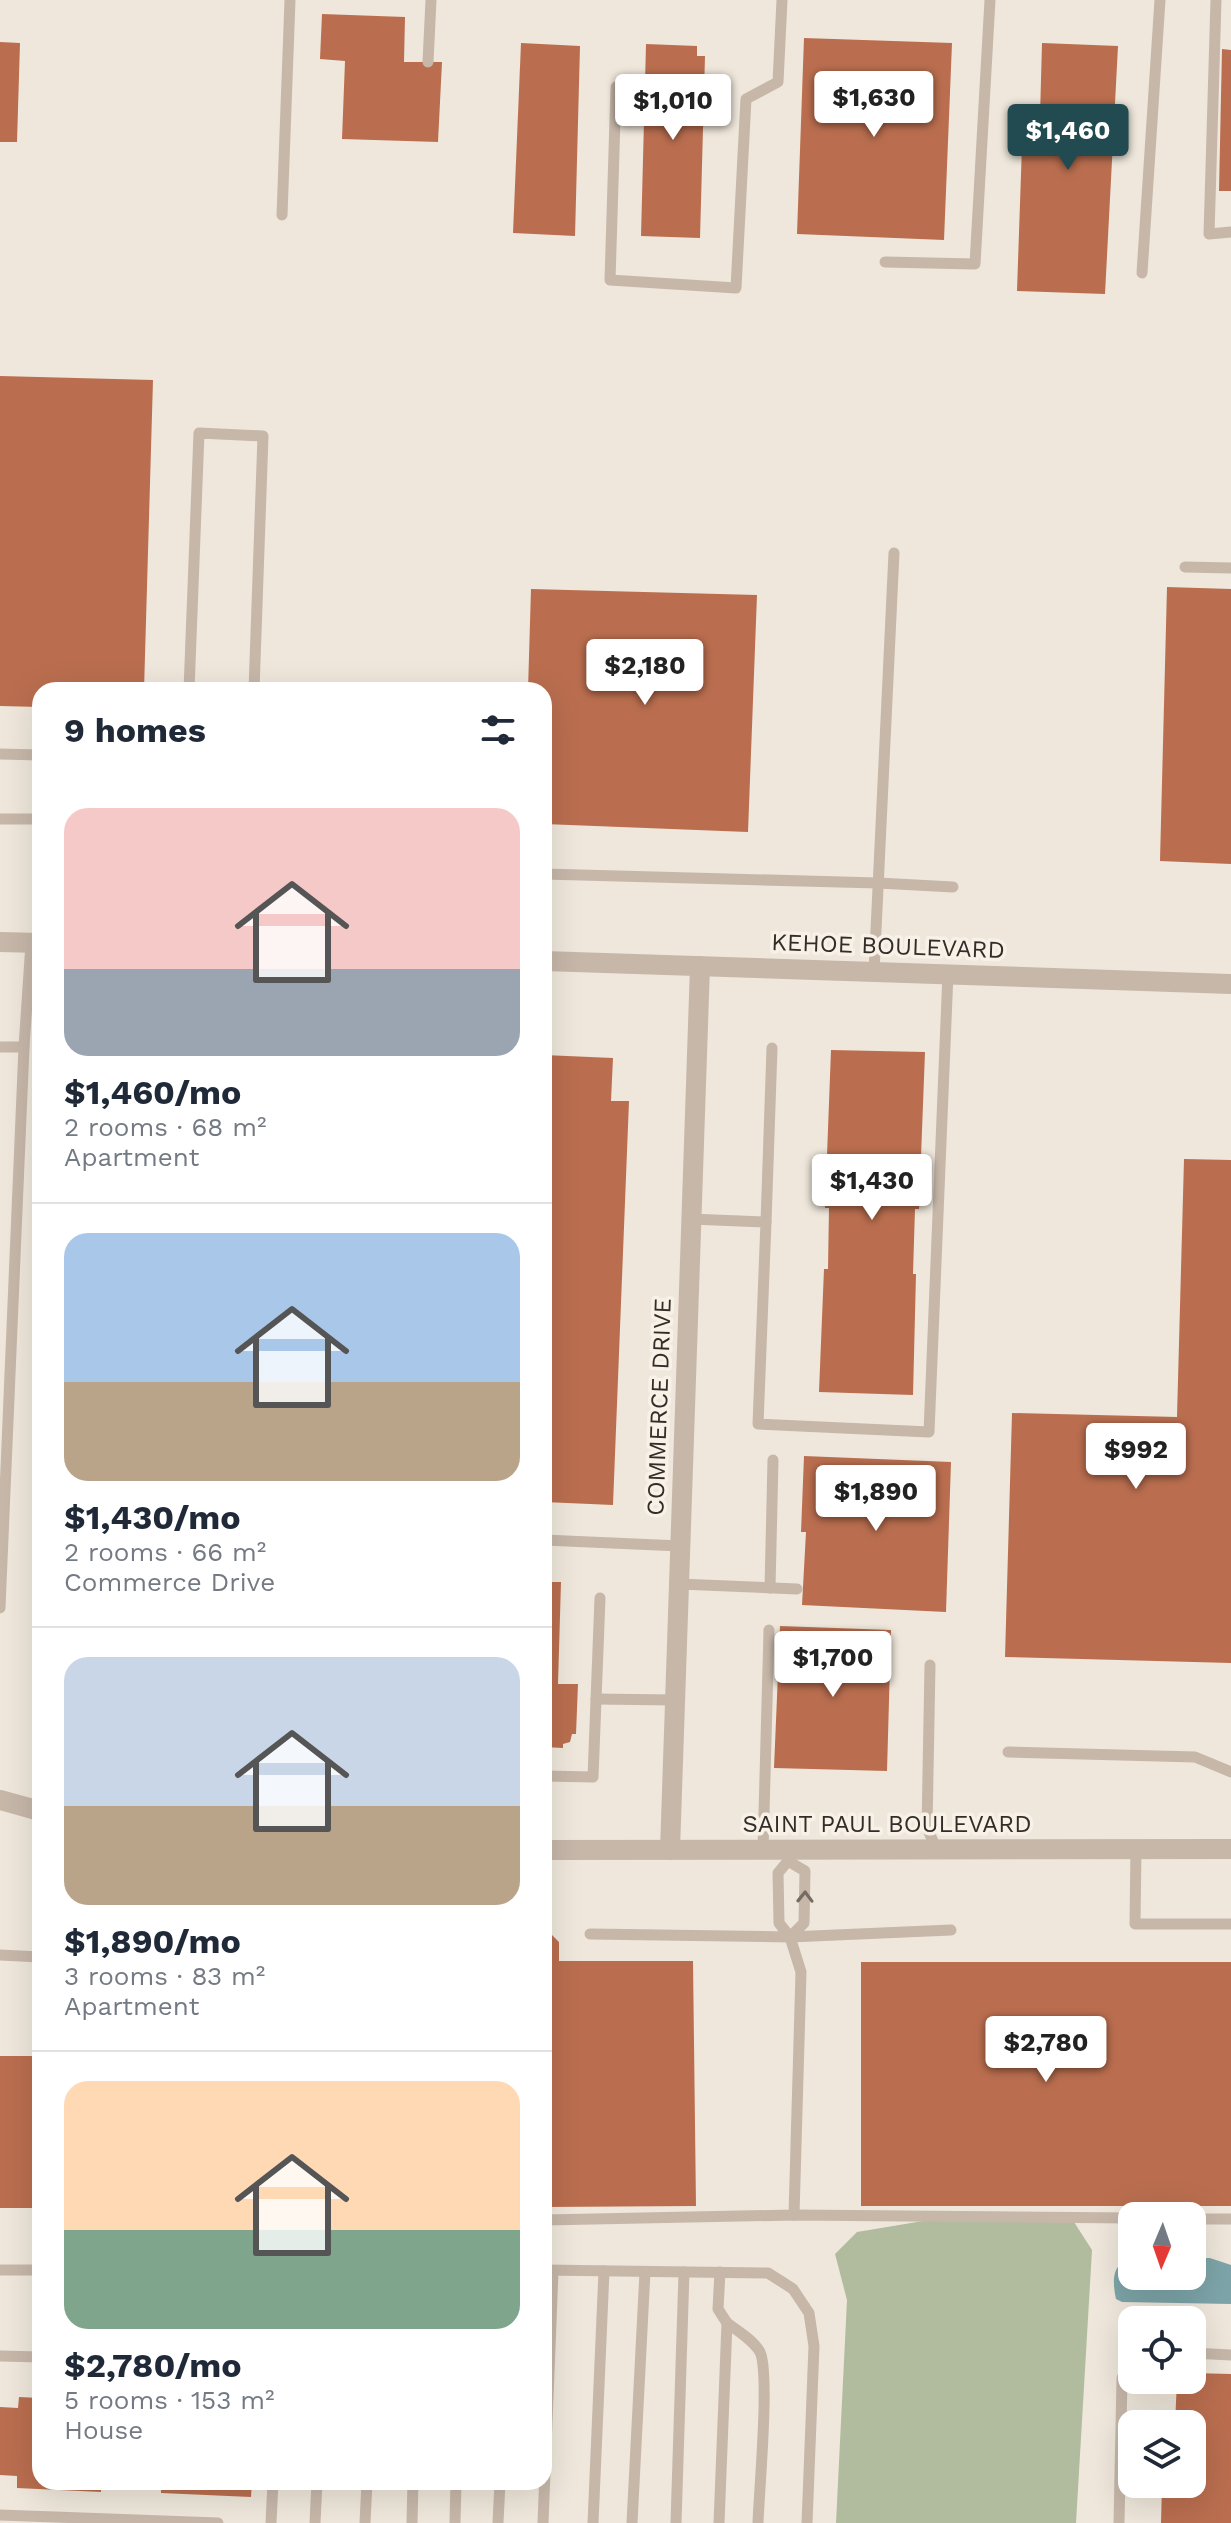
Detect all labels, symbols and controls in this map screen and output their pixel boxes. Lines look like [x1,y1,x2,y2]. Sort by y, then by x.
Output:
pin: $1,630 [809,71,939,139]
pin: $1,010 [608,74,738,142]
text: $1,630 [832,82,916,112]
text: $1,010 [633,85,713,115]
pin: $1,460 [1003,104,1133,172]
text: $1,460 [1026,115,1110,145]
pin: $2,180 [580,639,710,707]
text: $2,180 [604,650,686,680]
icon: filters [476,708,520,752]
text: 9 homes [64,710,206,750]
icon: home [220,860,364,1004]
street label: KEHOE BOULEVARD [771,928,1005,964]
text: $1,460/mo [64,1072,241,1112]
text: 2 rooms · 68 m² [64,1112,266,1142]
text: Apartment [64,1142,200,1172]
pin: $1,430 [807,1154,937,1222]
text: $1,430 [830,1165,914,1195]
icon: home [220,1285,364,1429]
street label: COMMERCE DRIVE [641,1298,677,1516]
pin: $992 [1089,1423,1183,1491]
text: $992 [1104,1434,1168,1464]
pin: $1,890 [811,1465,941,1533]
text: $1,890 [834,1476,918,1506]
text: $1,430/mo [64,1497,241,1537]
text: 2 rooms · 66 m² [64,1537,266,1567]
text: Commerce Drive [64,1567,275,1597]
pin: $1,700 [768,1631,898,1699]
text: $1,700 [792,1642,874,1672]
icon: home [220,1709,364,1853]
street label: SAINT PAUL BOULEVARD [743,1810,1031,1838]
one-way arrow [796,1890,814,1903]
text: $1,890/mo [64,1921,241,1961]
text: 3 rooms · 83 m² [64,1961,265,1991]
text: Apartment [64,1991,200,2021]
pin: $2,780 [981,2016,1111,2084]
text: $2,780 [1003,2027,1089,2057]
icon: home [220,2133,364,2277]
north arrow [1118,2202,1206,2290]
map controls [1118,2202,1206,2498]
button: locate [1118,2306,1206,2394]
text: $2,780/mo [64,2345,242,2385]
text: 5 rooms · 153 m² [64,2385,275,2415]
button: layers [1118,2410,1206,2498]
text: House [64,2415,143,2445]

